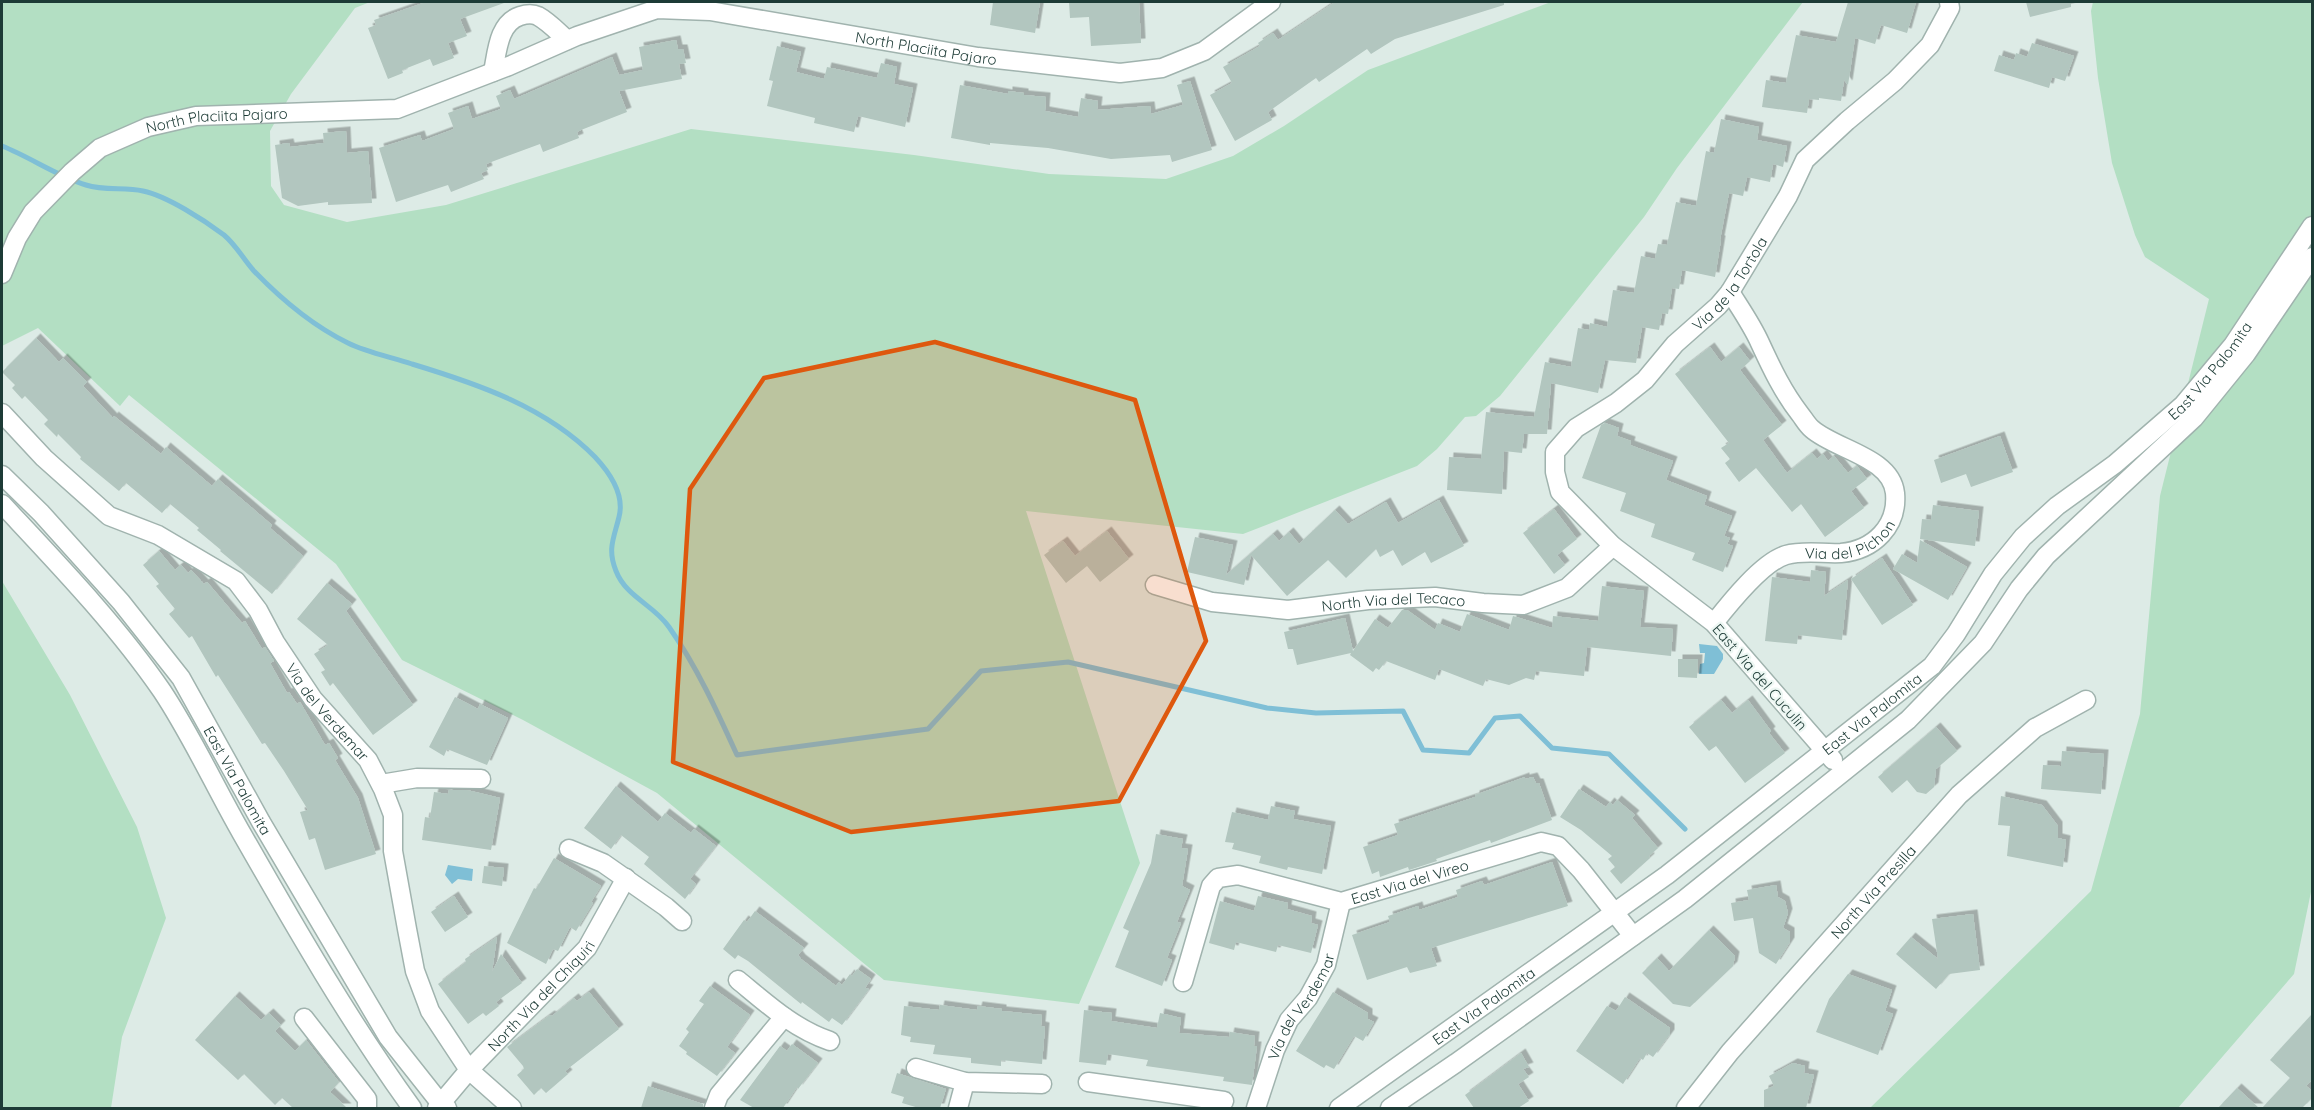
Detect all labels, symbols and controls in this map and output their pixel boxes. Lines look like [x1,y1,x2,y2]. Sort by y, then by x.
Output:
street label: North Placiita Pajaro [854,27,998,69]
street label: North Placiita Pajaro [144,103,288,137]
street label: Via de la Tortola [1688,233,1771,334]
street label: East Via Palomita [2164,318,2255,424]
street label: Via del Pichon [1805,516,1899,563]
street label: North Via del Tecaco [1320,587,1467,615]
street label: East Via del Cuculin [1708,620,1812,734]
street label: Via del Verdemar [282,659,374,765]
street label: East Via Palomita [1818,668,1925,759]
street label: East Via Palomita [200,723,276,838]
street label: North Via Presilla [1826,841,1920,942]
street label: East Via del Vireo [1349,855,1471,908]
street label: North Via del Chiquiri [483,937,599,1055]
street label: Via del Verdemar [1263,951,1338,1062]
street label: East Via Palomita [1428,963,1538,1048]

